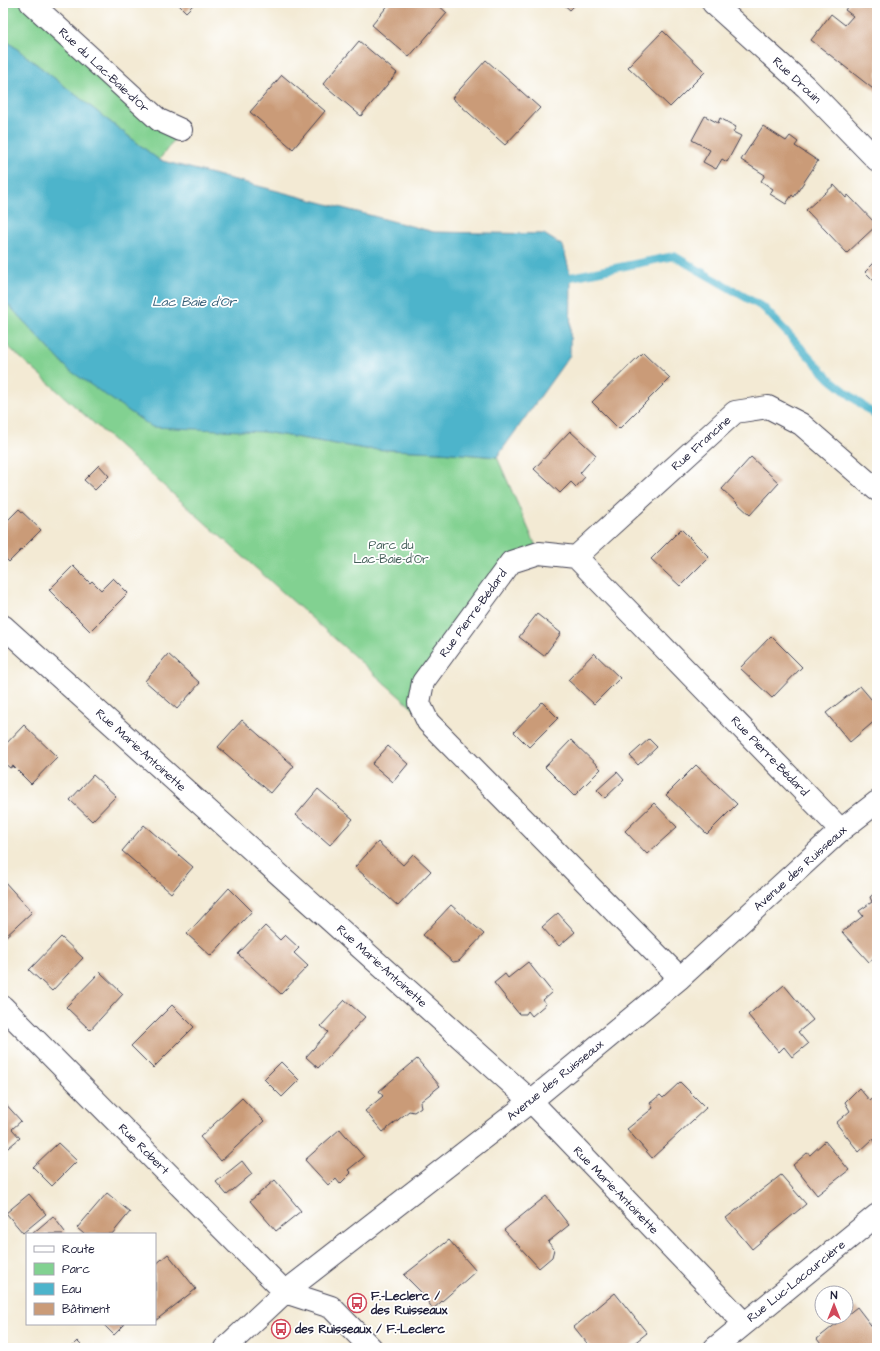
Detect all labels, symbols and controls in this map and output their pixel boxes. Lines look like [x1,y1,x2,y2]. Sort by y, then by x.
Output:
street label: Rue du Lac-Baie-d'Or [55,24,153,117]
street label: Rue Drouin [769,53,825,107]
water label: Lac Baie d'Or [152,293,238,311]
street label: Rue Francine [668,412,735,475]
park label: Parc du Lac-Baie-d'Or [353,537,429,568]
street label: Rue Pierre-Bédard [436,566,511,661]
street label: Rue Marie-Antoinette [92,705,190,796]
street label: Rue Pierre-Bédard [727,713,812,800]
street label: Avenue des Ruisseaux [750,822,851,915]
street label: Rue Marie-Antoinette [333,921,431,1012]
street label: Avenue des Ruisseaux [503,1036,608,1125]
street label: Rue Robert [114,1120,173,1179]
street label: Rue Marie-Antoinette [569,1143,663,1238]
legend [26,1233,156,1325]
street label: Rue Luc-Lacourcière [743,1236,850,1326]
text: Route [62,1241,95,1258]
text: Parc [62,1261,90,1278]
text: Eau [62,1281,81,1298]
north arrow [814,1285,854,1325]
place label: F.-Leclerc / des Ruisseaux [370,1288,448,1319]
text: N [831,1288,838,1303]
bus stop icon: F.-Leclerc / des Ruisseaux [346,1292,368,1314]
text: Bâtiment [62,1301,110,1318]
bus stop icon: des Ruisseaux / F.-Leclerc [270,1318,292,1340]
place label: des Ruisseaux / F.-Leclerc [294,1321,446,1338]

